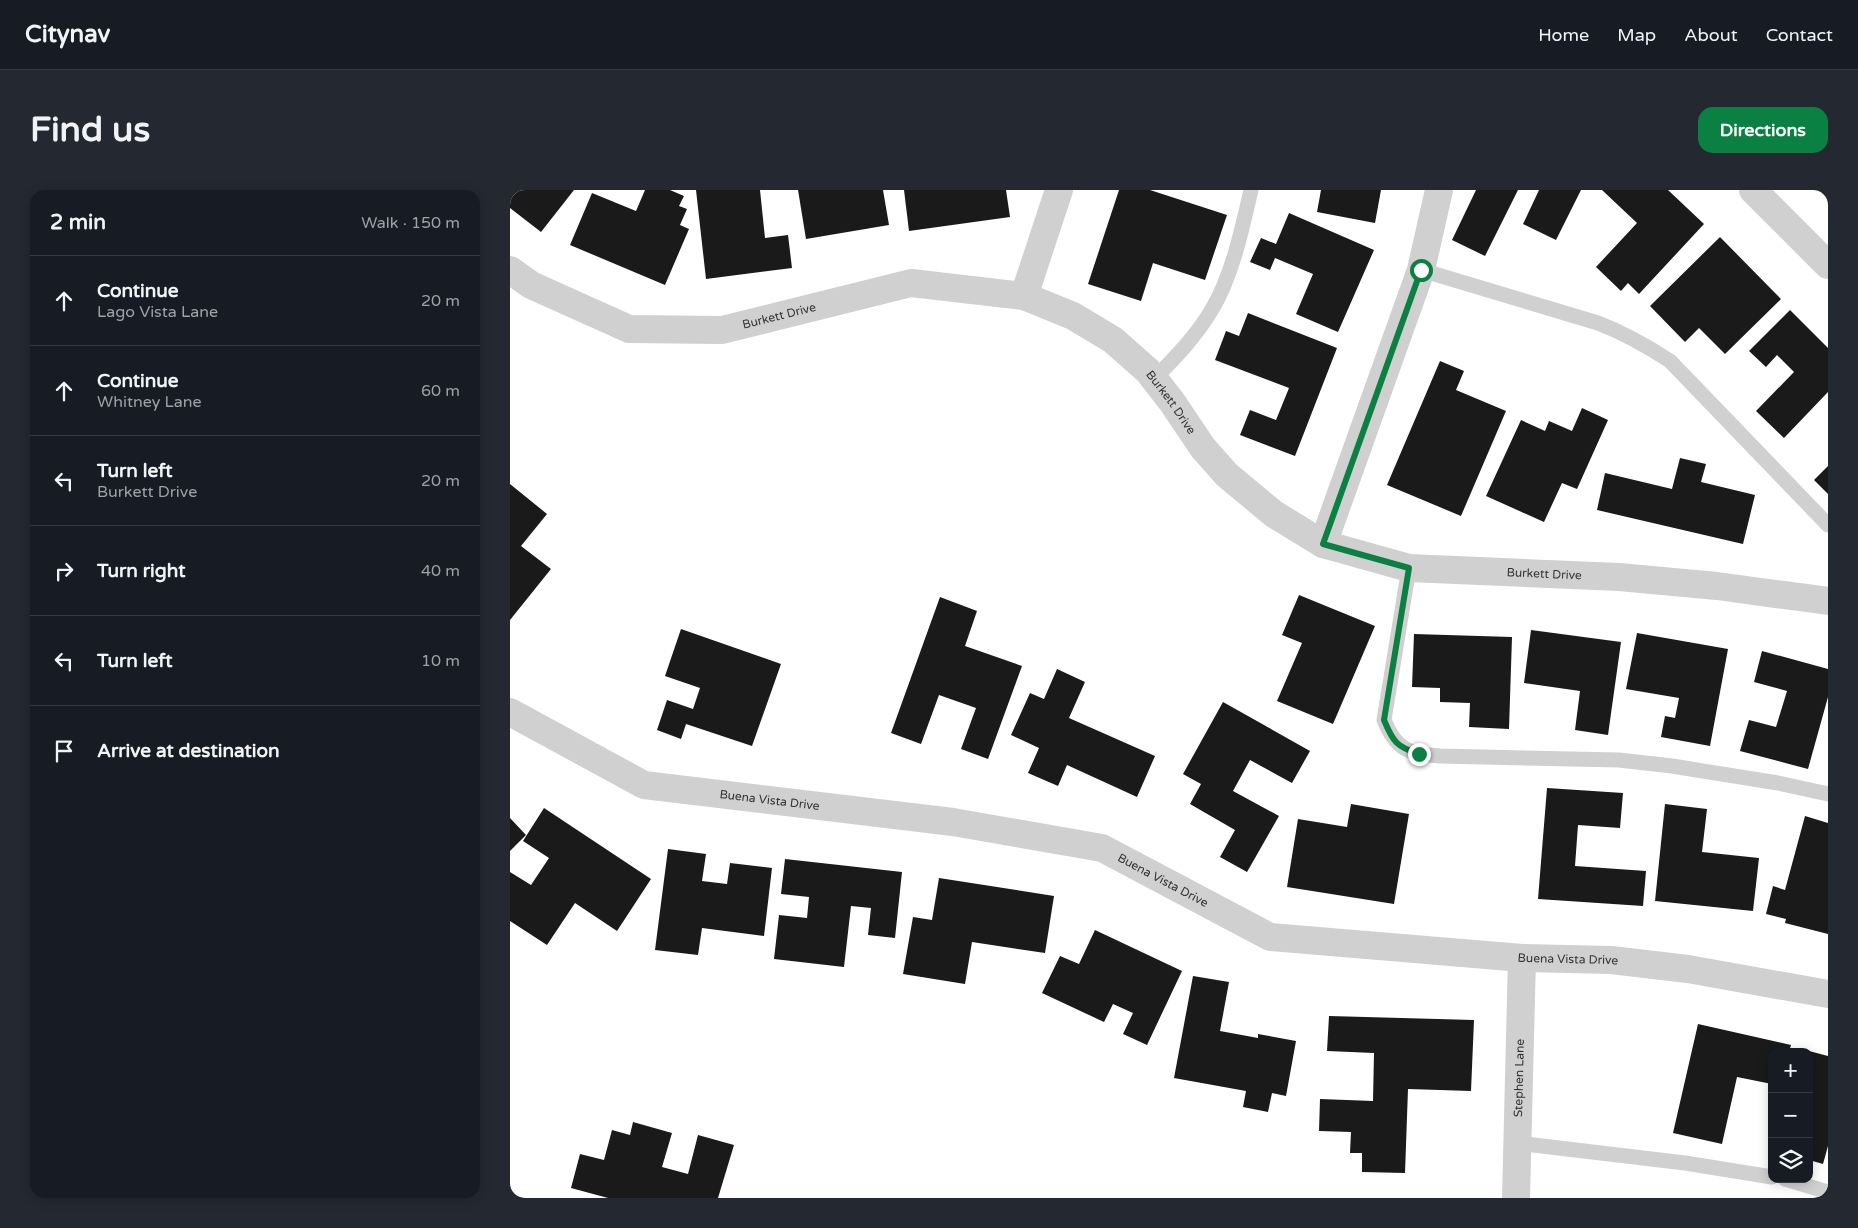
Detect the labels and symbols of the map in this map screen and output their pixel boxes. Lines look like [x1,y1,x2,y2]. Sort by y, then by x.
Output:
route start [1410,259,1433,282]
street label: Burkett Drive [741,300,817,332]
street label: Burkett Drive [1143,368,1199,437]
street label: Burkett Drive [1506,565,1582,582]
route end [1408,743,1431,766]
street label: Buena Vista Drive [719,787,820,813]
street label: Buena Vista Drive [1115,851,1211,910]
street label: Buena Vista Drive [1517,951,1619,968]
street label: Stephen Lane [1511,1038,1527,1117]

